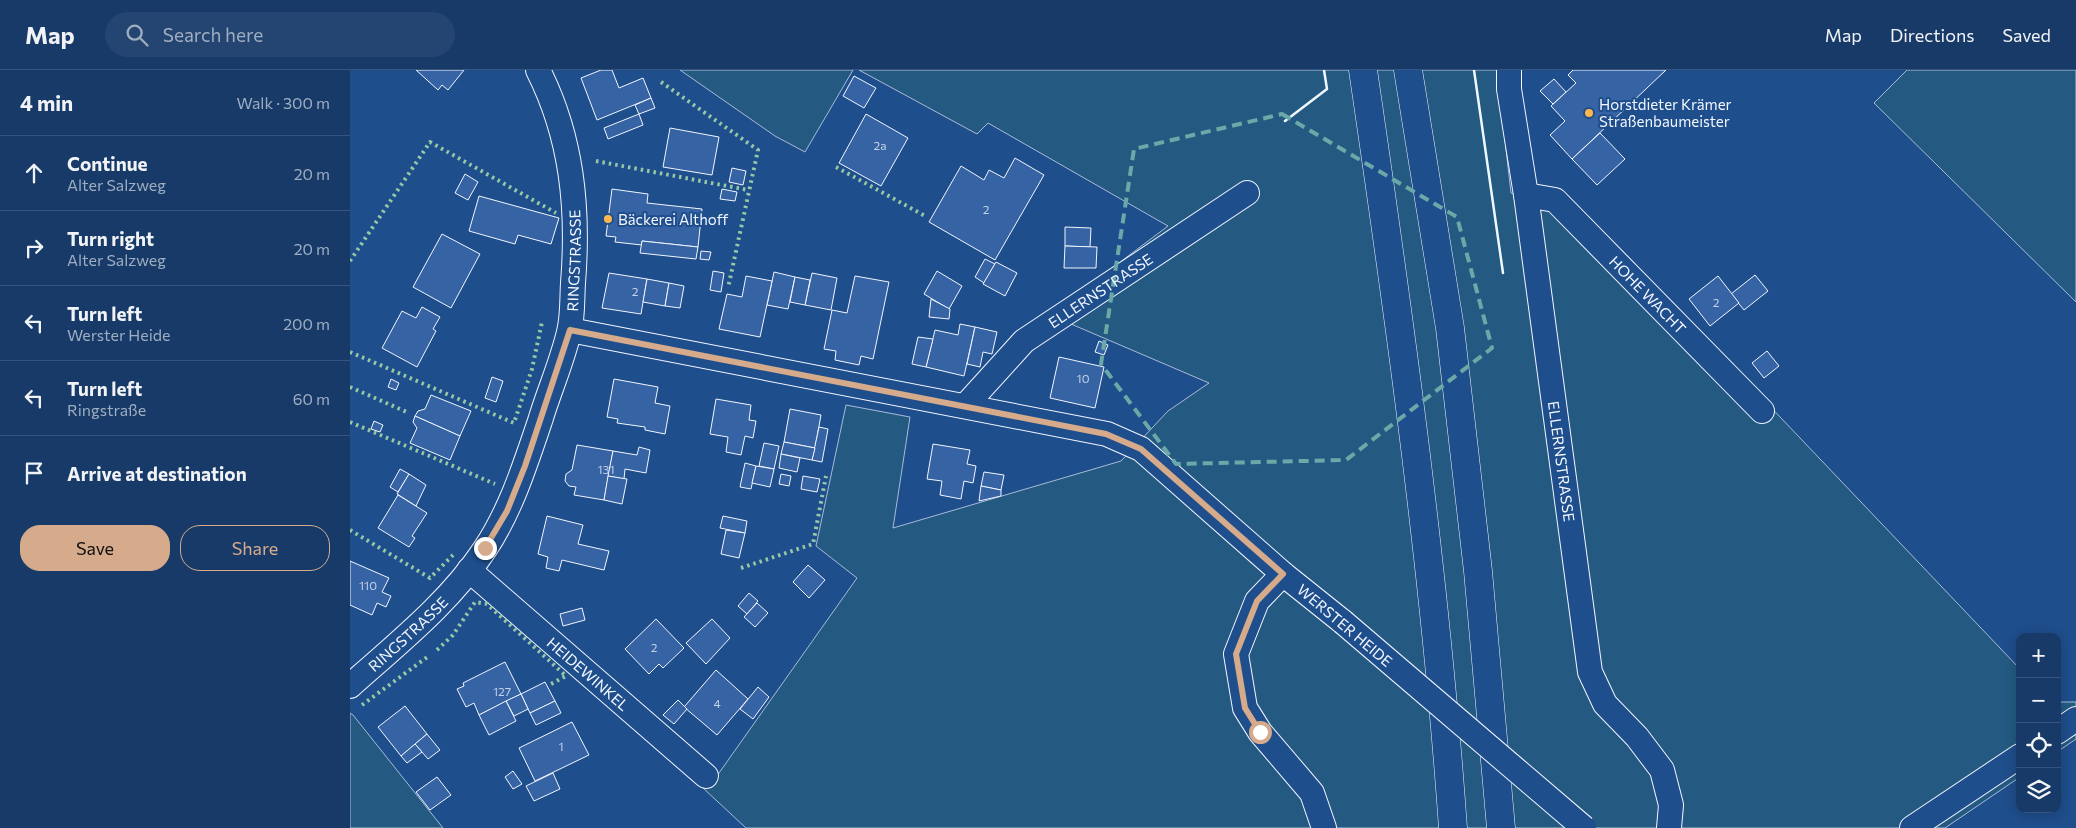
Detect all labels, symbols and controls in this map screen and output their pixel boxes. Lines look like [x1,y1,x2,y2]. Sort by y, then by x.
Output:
search box [105,12,455,57]
text: Map [25,20,75,49]
icon: search [123,21,151,49]
text: Search here [163,23,263,46]
text: Map [1825,24,1862,46]
text: Directions [1890,24,1974,46]
text: Saved [2002,24,2051,46]
text: 4 min [20,90,73,115]
text: Walk · 300 m [236,93,330,112]
place label: Horstdieter Krämer Straßenbaumeister [1599,95,1732,130]
marker: Horstdieter Krämer Straßenbaumeister [1583,107,1595,119]
house number: 2a [874,138,886,152]
text: Continue [67,152,147,175]
icon: ahead [20,159,48,187]
text: 20 m [294,164,330,183]
text: Alter Salzweg [67,175,166,194]
house number: 2 [983,202,990,216]
street label: RINGSTRASSE [563,209,584,312]
place label: Bäckerei Althoff [618,210,729,228]
marker: Bäckerei Althoff [602,213,614,225]
text: Turn right [67,227,154,250]
icon: right [20,234,48,262]
text: 20 m [294,239,330,258]
street label: ELLERNSTRASSE [1045,249,1156,331]
text: Alter Salzweg [67,250,166,269]
street label: HOHE WACHT [1606,252,1690,338]
house number: 2 [632,284,639,298]
house number: 2 [1713,295,1720,309]
text: Turn left [67,302,142,325]
icon: left [20,309,48,337]
text: 200 m [283,314,330,333]
text: Werster Heide [67,325,171,344]
house number: 10 [1077,371,1090,385]
text: Turn left [67,377,142,400]
icon: left [20,384,48,412]
text: 60 m [293,389,330,408]
text: Ringstraße [67,400,146,419]
street label: ELLERNSTRASSE [1545,400,1579,523]
icon: arrive [20,459,48,487]
text: Arrive at destination [67,462,247,485]
house number: 131 [597,462,615,476]
button: Save [20,525,170,571]
button: Share [180,525,330,571]
route end [474,537,497,560]
house number: 110 [359,578,377,592]
street label: WERSTER HEIDE [1294,580,1396,670]
street label: RINGSTRASSE [364,592,451,675]
street label: HEIDEWINKEL [544,633,633,714]
map controls [2016,633,2061,813]
button: + [2016,633,2061,678]
house number: 2 [651,640,658,654]
button: − [2016,678,2061,723]
house number: 127 [493,684,511,698]
house number: 4 [713,696,721,710]
route start [1249,721,1272,744]
button: locate [2016,723,2061,768]
house number: 1 [558,739,564,753]
button: layers [2016,768,2061,813]

